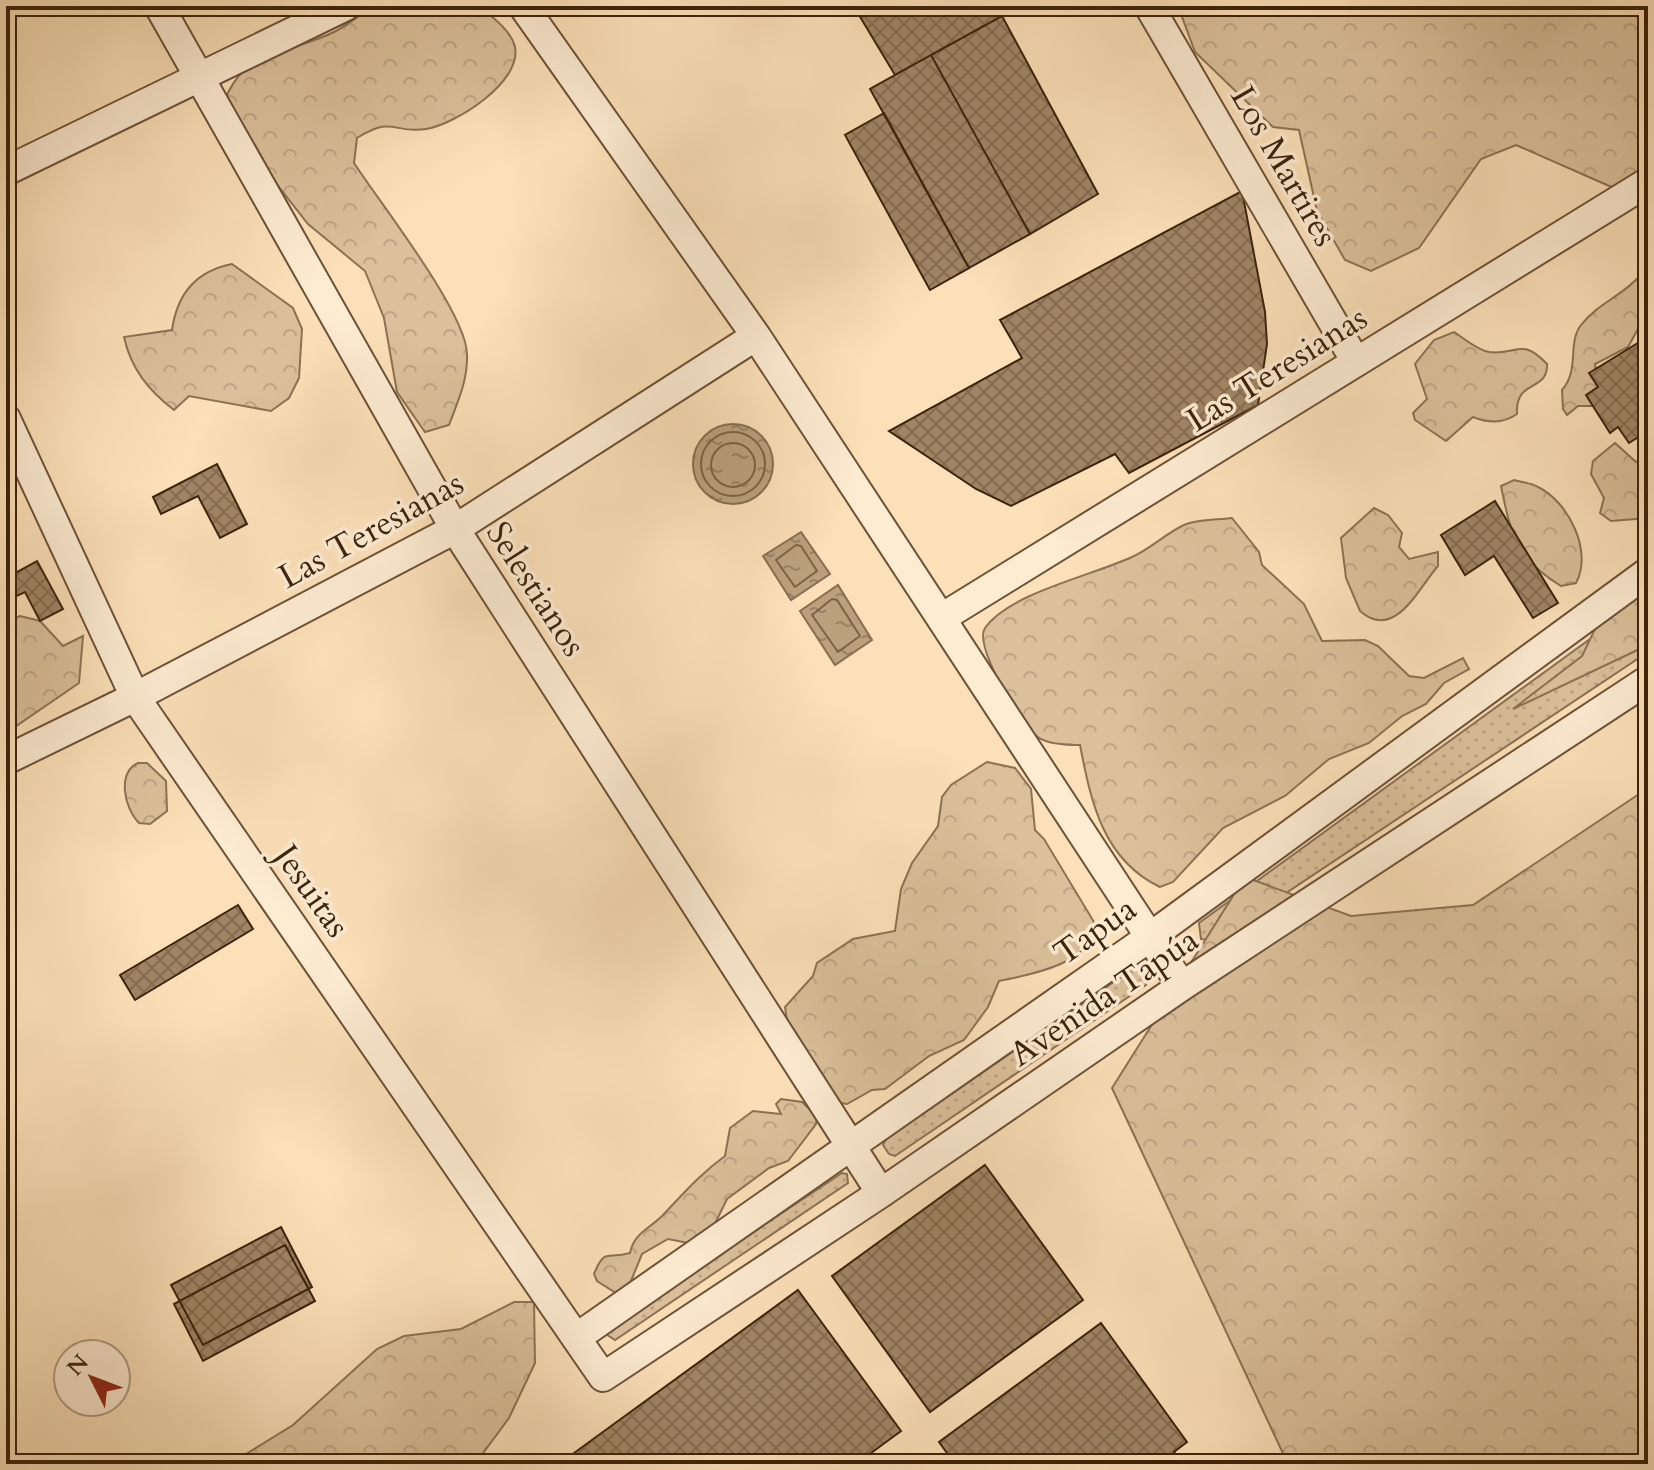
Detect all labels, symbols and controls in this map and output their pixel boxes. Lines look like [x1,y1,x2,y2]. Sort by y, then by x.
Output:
street label: Los Martires [1220,77,1348,255]
street label: Las Teresianas [1178,295,1376,443]
street label: Las Teresianas [270,460,472,600]
street label: Selestianos [475,513,597,665]
street label: Jesuitas [261,831,360,947]
street label: Tapua [1045,886,1146,976]
street label: Avenida Tapúa [1000,917,1208,1077]
north arrow [52,1338,132,1418]
text: N [60,1348,95,1382]

